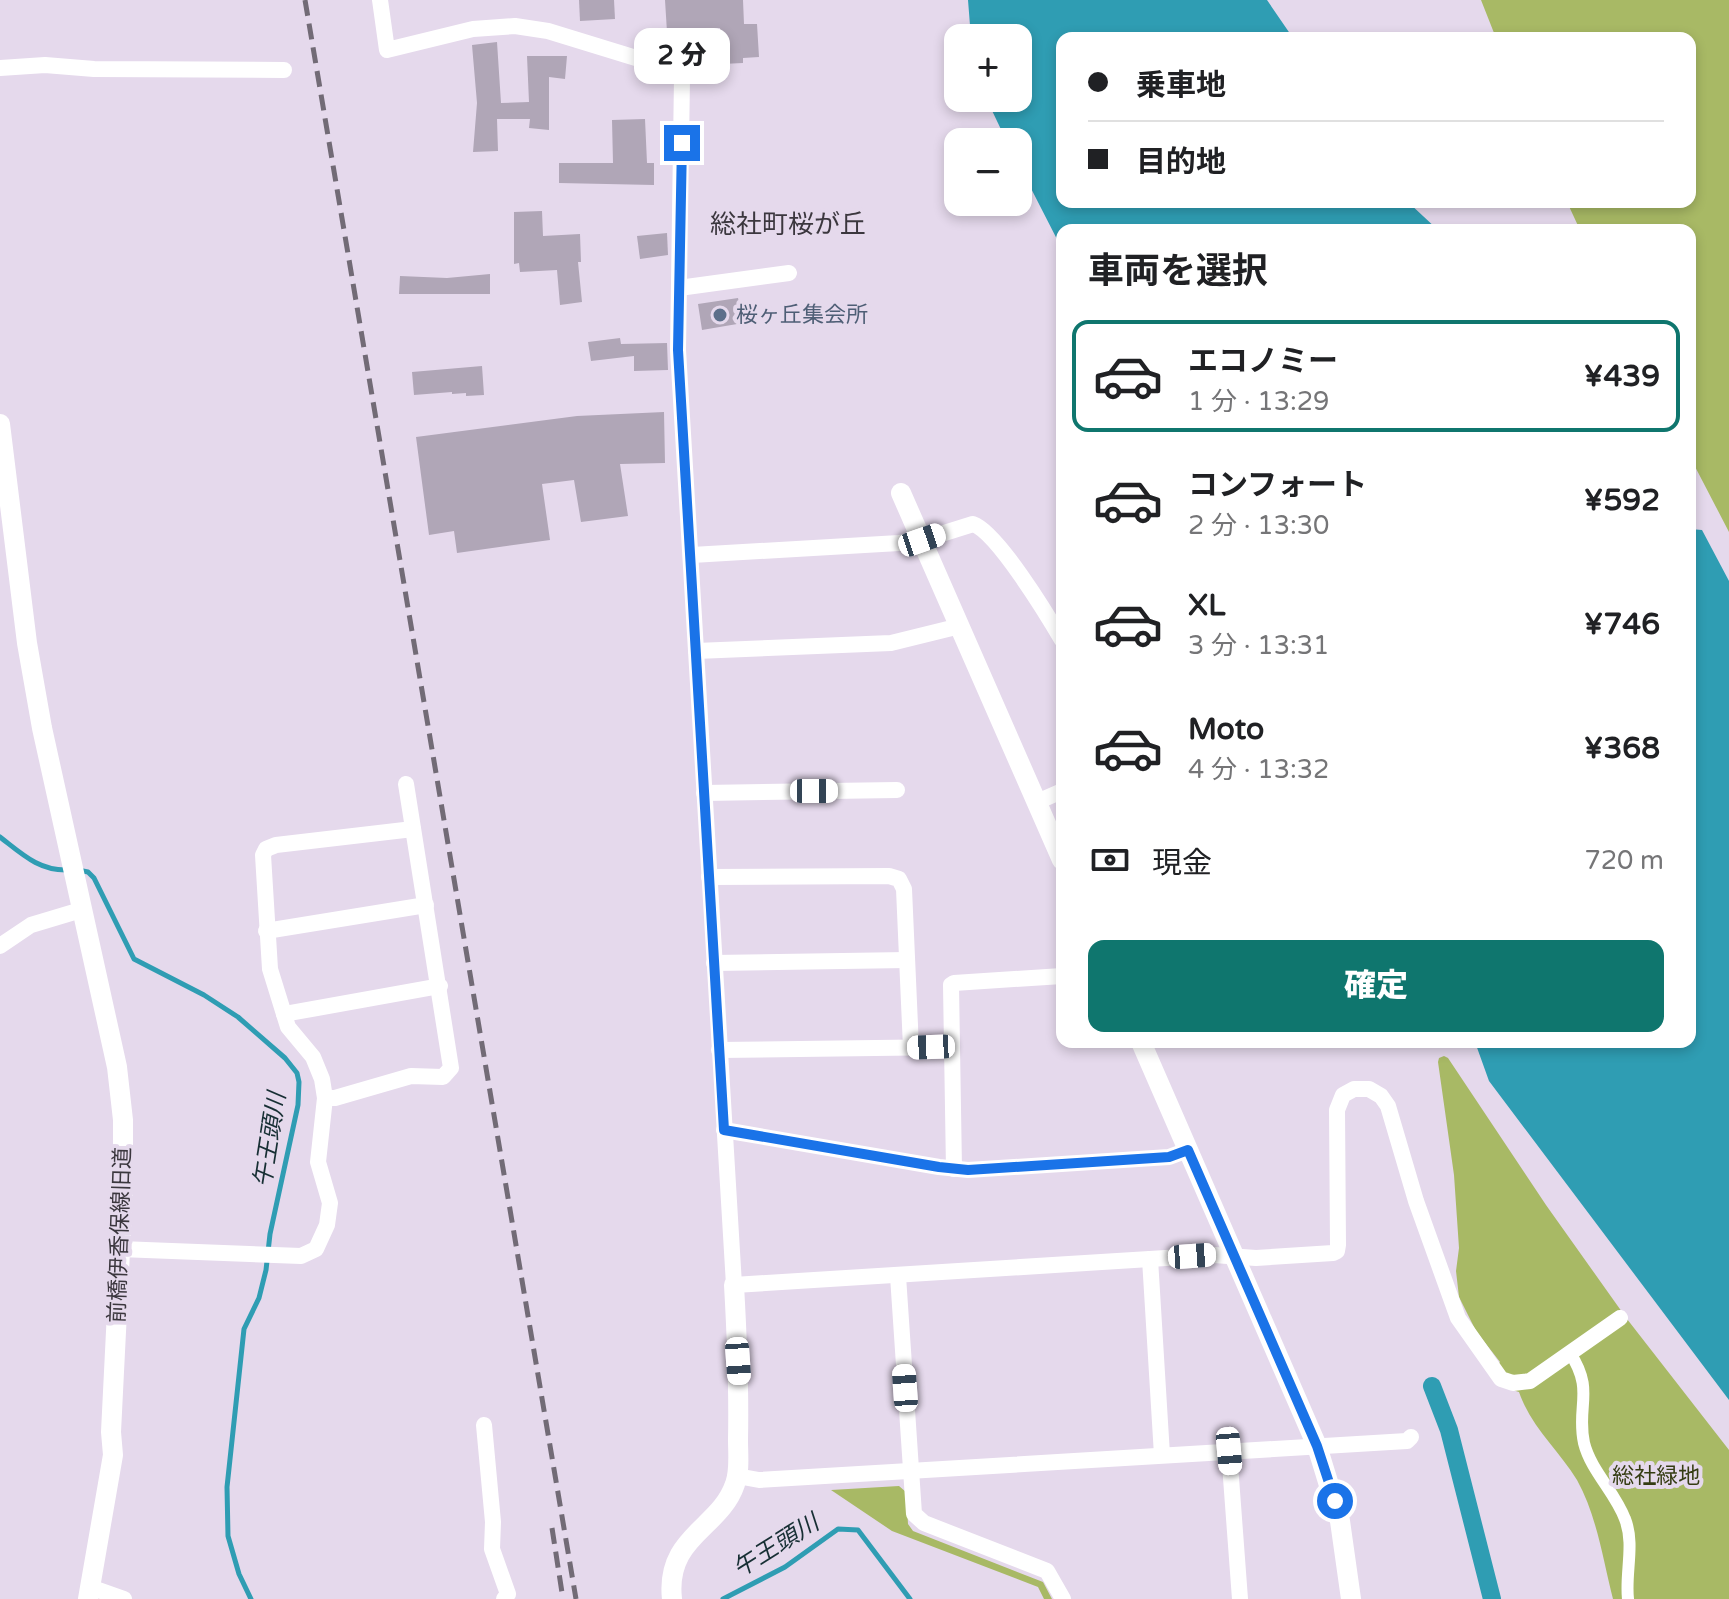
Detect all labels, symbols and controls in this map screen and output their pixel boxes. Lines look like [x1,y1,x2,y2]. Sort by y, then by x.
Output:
map controls [944,24,1032,216]
button: + [944,24,1032,112]
callout: 2 分 [634,27,730,83]
text: 2 分 [657,40,707,71]
text: 乗車地 [1136,67,1226,104]
route end [664,125,700,161]
button: − [944,128,1032,216]
text: 目的地 [1136,144,1226,181]
district label: 総社町桜が丘 [710,209,866,240]
text: 車両を選択 [1088,250,1268,293]
place label: 桜ヶ丘集会所 [736,302,868,328]
marker: 桜ヶ丘集会所 [711,306,729,324]
icon: car [1092,340,1164,412]
text: エコノミー [1188,343,1338,380]
text: ¥439 [1584,358,1660,395]
text: 1 分 · 13:29 [1188,386,1329,417]
icon: car [1092,464,1164,536]
text: コンフォート [1188,467,1367,504]
text: ¥592 [1584,482,1660,519]
text: 2 分 · 13:30 [1188,510,1329,541]
car [895,521,949,559]
text: XL [1188,587,1225,624]
icon: car [1092,588,1164,660]
text: ¥746 [1584,606,1660,643]
text: 3 分 · 13:31 [1188,630,1329,661]
text: Moto [1188,711,1264,748]
icon: car [1092,712,1164,784]
text: ¥368 [1584,730,1660,767]
text: 4 分 · 13:32 [1188,754,1329,785]
car [790,779,838,803]
icon: cash [1088,838,1132,882]
text: 現金 [1152,845,1212,882]
text: 720 m [1584,845,1664,876]
button: 確定 [1088,940,1664,1032]
car [907,1034,955,1060]
water label: 午王頭川 [248,1087,292,1190]
street label: 前橋伊香保線旧道 [104,1147,136,1323]
car [1167,1242,1217,1270]
car [724,1336,752,1386]
car [891,1363,919,1413]
car [1215,1426,1243,1476]
park label: 総社緑地 [1612,1463,1700,1489]
route start [1317,1483,1353,1519]
water label: 午王頭川 [728,1507,827,1584]

